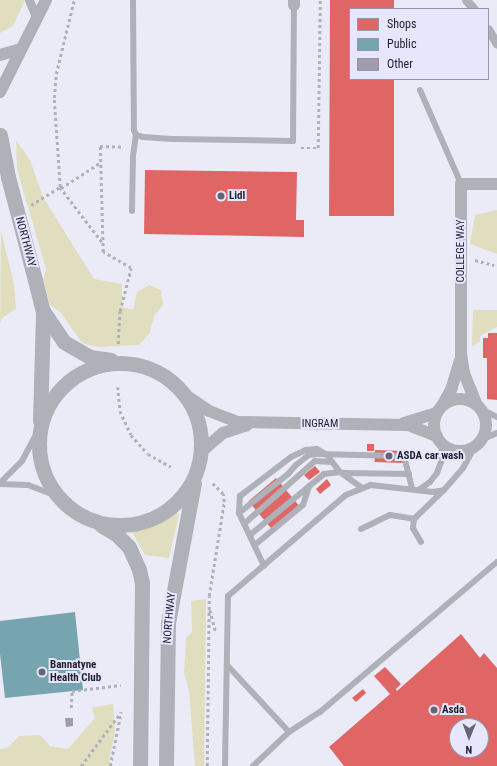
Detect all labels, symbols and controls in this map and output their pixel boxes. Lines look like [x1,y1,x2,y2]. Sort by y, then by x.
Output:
legend [349,8,489,80]
text: Shops [387,17,416,31]
text: Public [387,37,416,51]
text: Other [387,57,413,71]
place label: Lidl [229,189,245,203]
marker: Lidl [216,191,226,201]
street label: NORTHWAY [12,216,38,268]
street label: COLLEGE WAY [454,219,468,283]
street label: INGRAM [302,417,338,431]
place label: ASDA car wash [397,449,464,463]
marker: ASDA car wash [384,451,394,461]
street label: NORTHWAY [161,592,179,644]
place label: Bannatyne Health Club [50,659,101,685]
marker: Bannatyne Health Club [37,667,47,677]
place label: Asda [442,703,464,717]
marker: Asda [429,705,439,715]
north arrow [449,718,489,758]
text: N [465,743,472,756]

